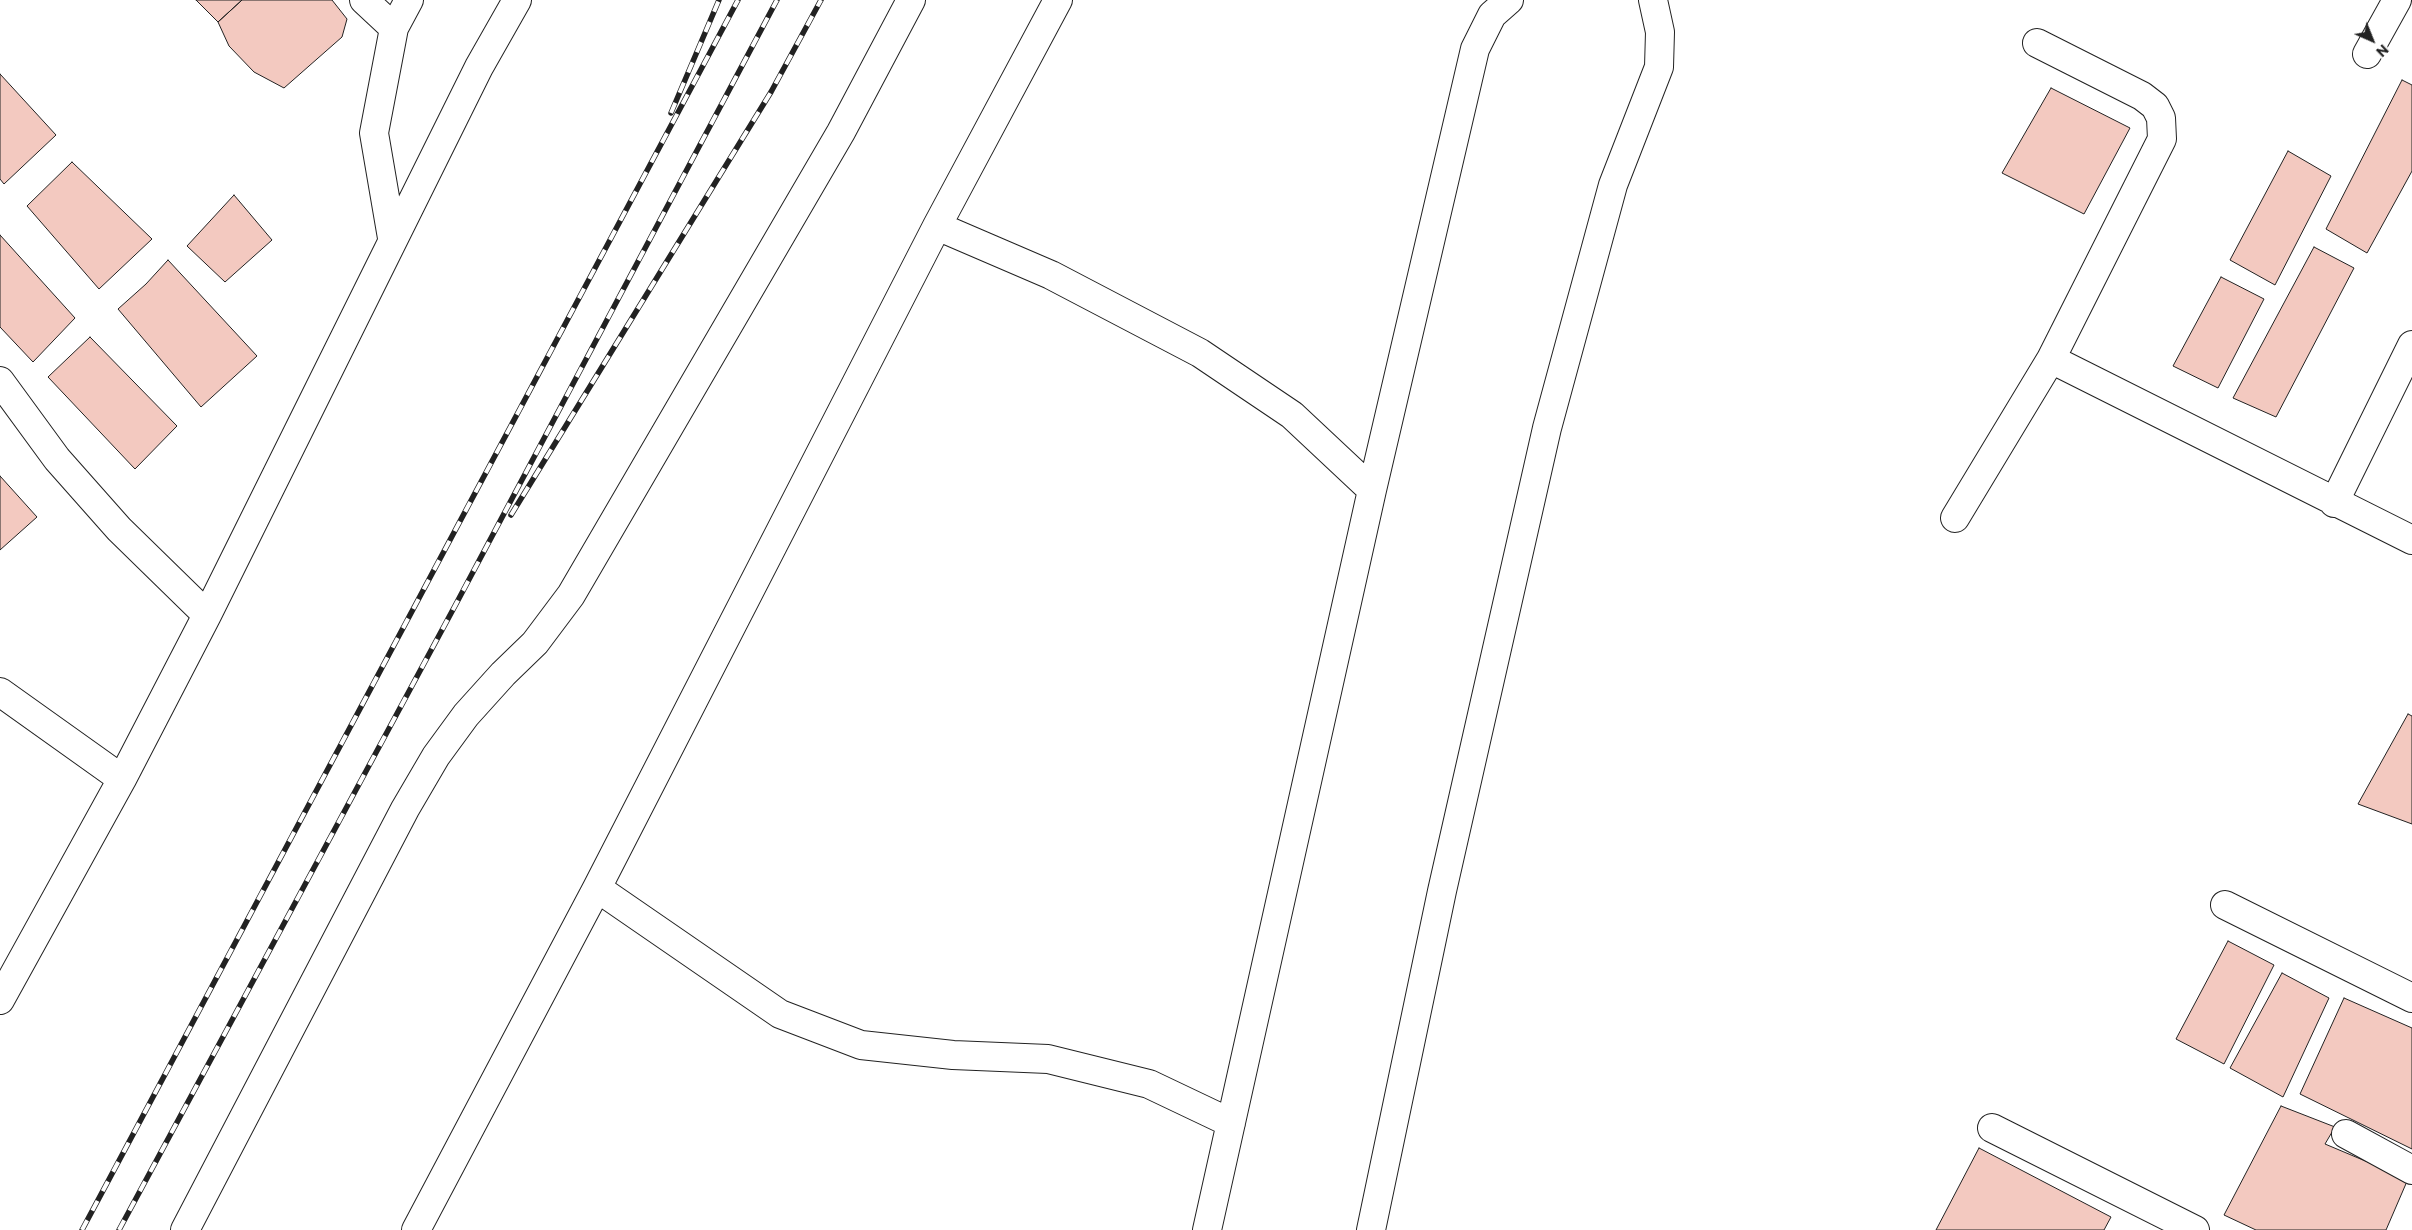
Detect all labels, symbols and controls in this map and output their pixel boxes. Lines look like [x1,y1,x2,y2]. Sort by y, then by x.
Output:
north arrow [2347,15,2397,65]
text: N [2373,41,2392,61]

